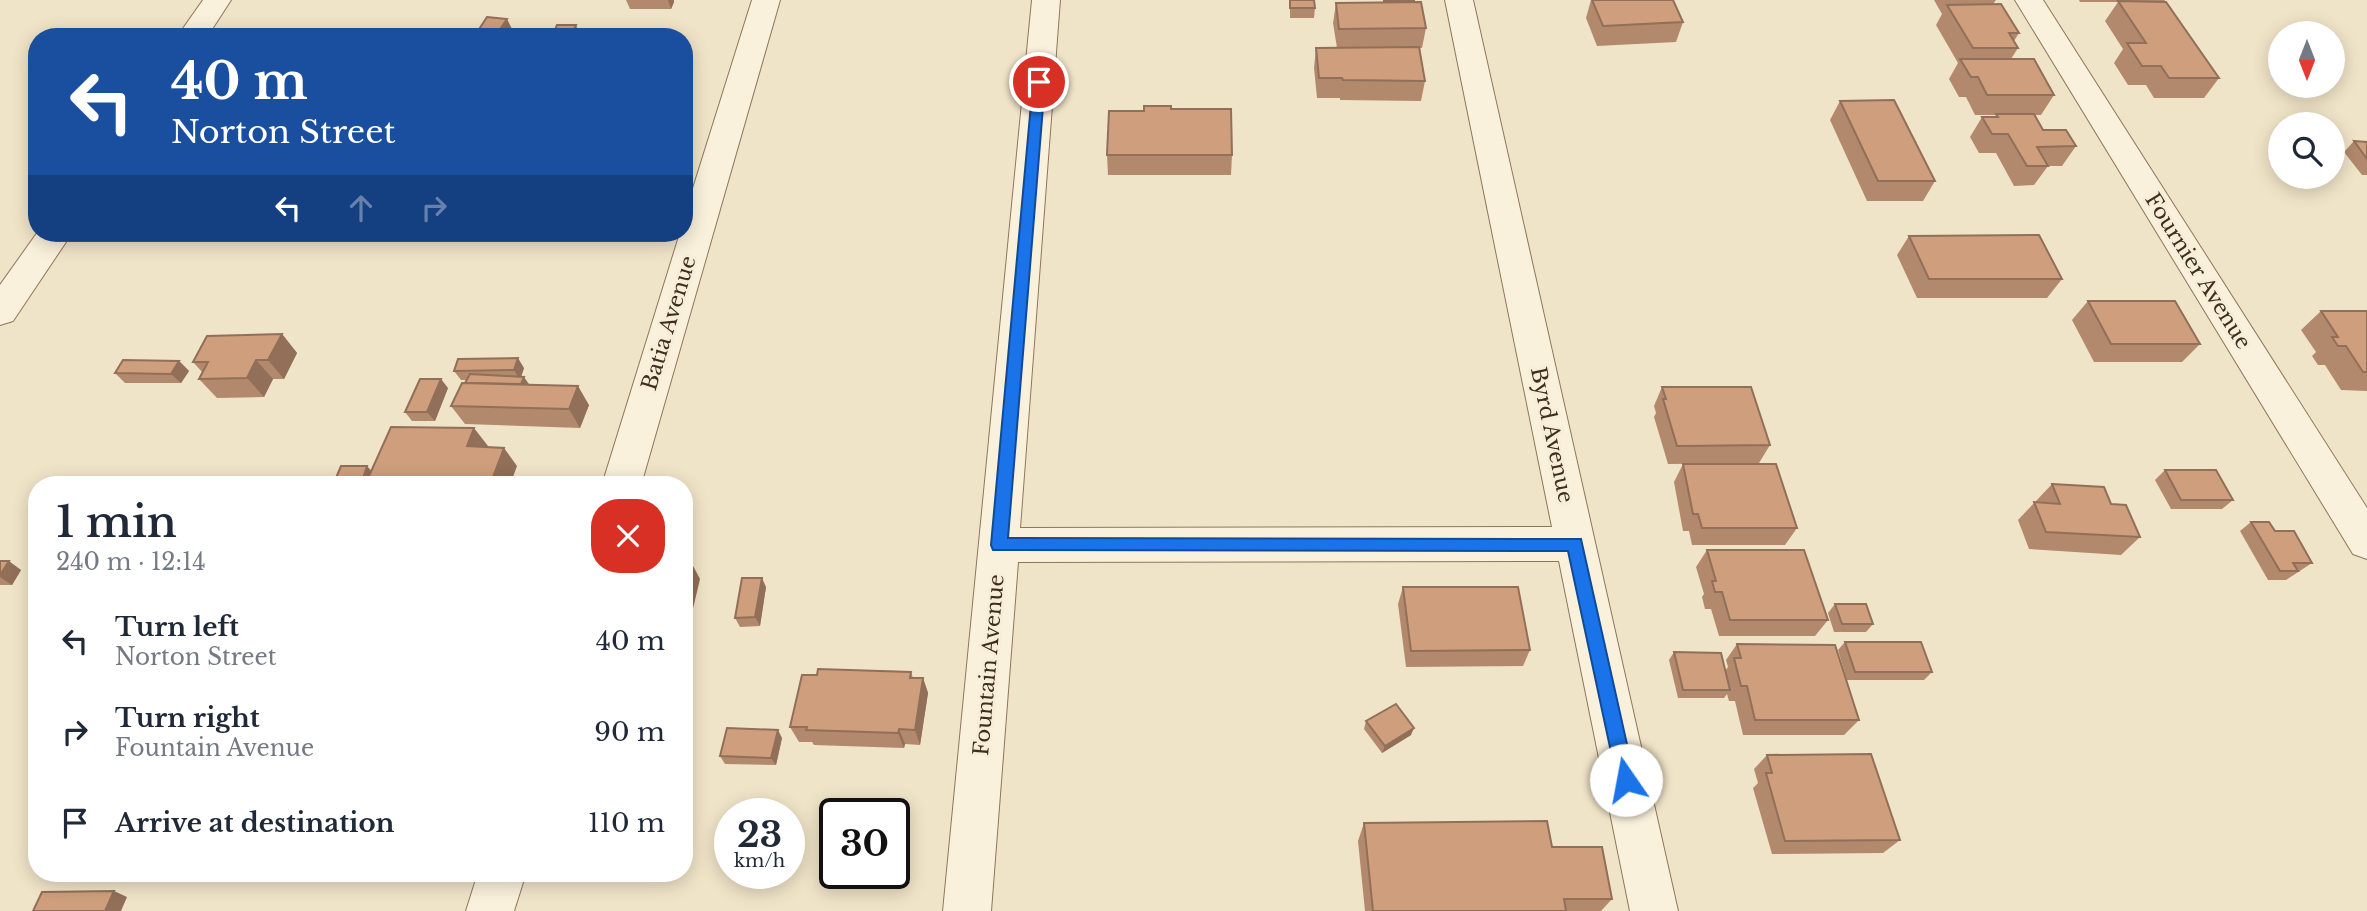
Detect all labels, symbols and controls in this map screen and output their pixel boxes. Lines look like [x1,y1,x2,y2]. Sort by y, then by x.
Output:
north arrow [2268,21,2345,98]
map controls [2268,21,2345,189]
text: 40 m [171,51,308,112]
pin [1009,52,1069,112]
icon: left [56,56,147,147]
icon: arrive [1020,63,1058,101]
text: Norton Street [171,112,396,152]
button: search [2268,112,2345,189]
street label: Fournier Avenue [2139,188,2257,354]
icon: left [269,189,307,227]
icon: ahead [342,189,380,227]
icon: right [415,189,453,227]
street label: Batia Avenue [636,253,702,393]
street label: Byrd Avenue [1525,365,1579,505]
text: 1 min [56,496,177,548]
button: close [591,499,665,573]
text: 240 m · 12:14 [56,548,206,576]
street label: Fountain Avenue [968,573,1010,757]
text: Turn left [115,611,239,643]
icon: left [56,622,94,660]
text: 40 m [596,625,665,657]
text: Norton Street [115,643,276,671]
text: Turn right [115,702,260,734]
icon: right [56,713,94,751]
text: 90 m [594,716,665,748]
text: Fountain Avenue [115,734,314,762]
position arrow [1589,743,1663,817]
speed limit sign: 30 [819,798,910,889]
icon: arrive [56,804,94,842]
text: Arrive at destination [115,807,395,839]
text: 110 m [588,807,665,839]
text: 23 [737,813,782,856]
text: km/h [734,850,785,872]

